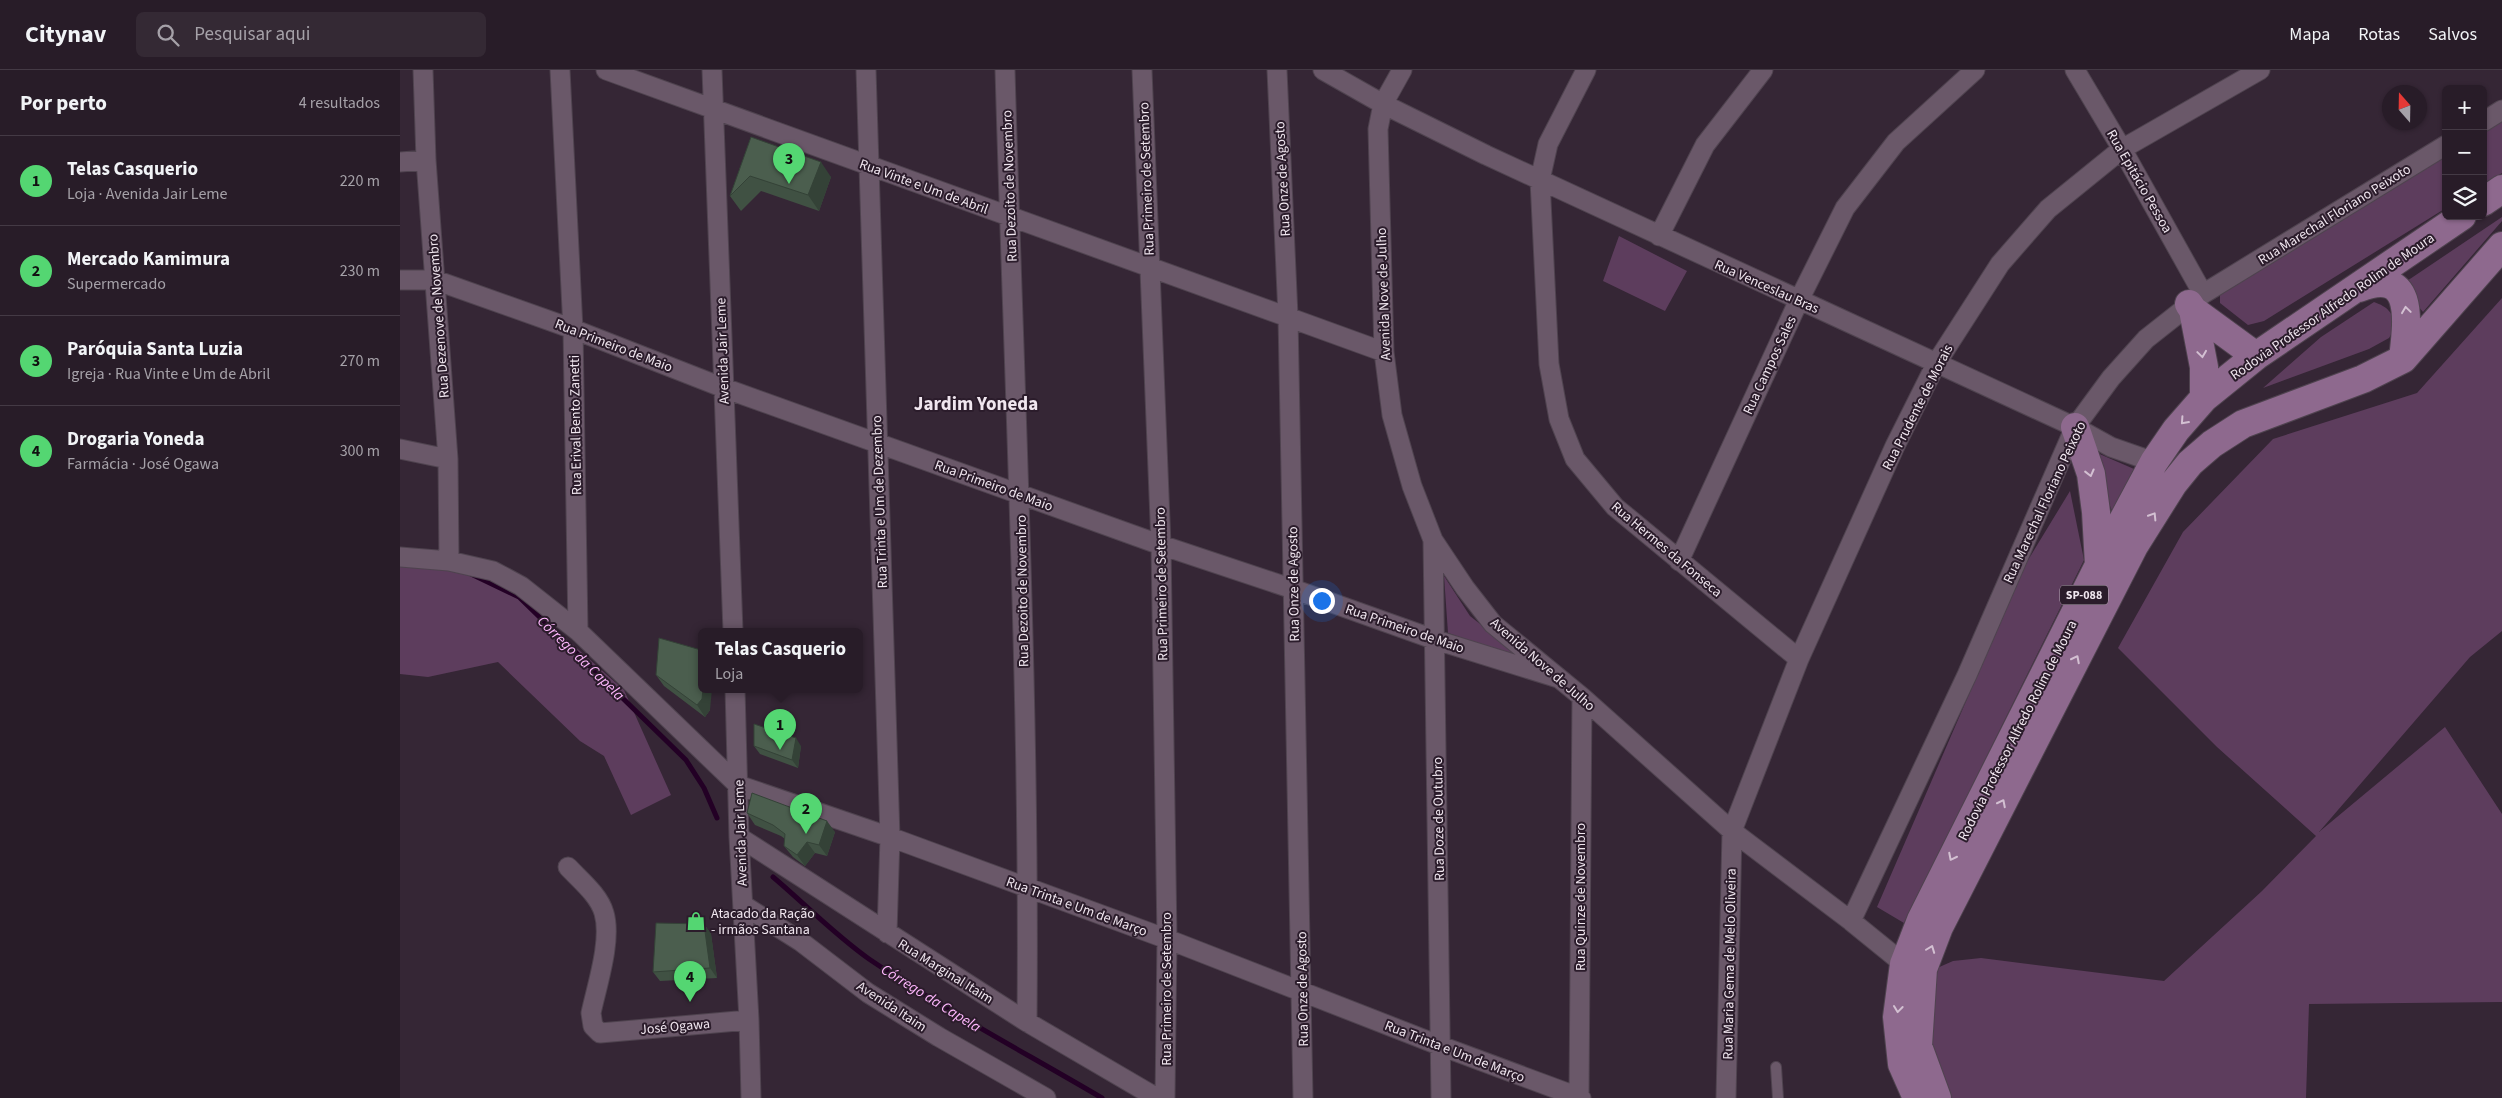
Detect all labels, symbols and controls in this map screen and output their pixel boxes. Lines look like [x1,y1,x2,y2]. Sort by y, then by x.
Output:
search box [136,12,486,57]
text: Citynav [25,17,106,52]
icon: search [154,21,182,49]
text: Pesquisar aqui [194,21,311,48]
text: Mapa [2289,22,2330,47]
text: Rotas [2358,22,2400,47]
text: Salvos [2428,22,2477,47]
north arrow [2382,85,2427,130]
map controls [2442,85,2487,220]
button: + [2442,85,2487,130]
text: Por perto [20,88,107,118]
text: 4 resultados [299,92,380,114]
street label: Rua Primeiro de Setembro [1134,102,1160,256]
street label: Rua Dezoito de Novembro [997,110,1023,262]
street label: Rua Onze de Agosto [1270,121,1296,237]
street label: Rua Epitácio Pessoa [2101,126,2177,237]
button: − [2442,130,2487,175]
pin: 3 [773,143,805,184]
street label: Rua Vinte e Um de Abril [856,154,991,220]
text: Telas Casquerio [67,156,198,183]
street label: Rua Marechal Floriano Peixoto [2254,160,2415,270]
text: 1 [32,170,40,192]
text: 220 m [340,170,380,192]
button: layers [2442,175,2487,220]
text: Loja · Avenida Jair Leme [67,183,228,205]
street label: Avenida Nove de Julho [1372,227,1396,361]
street label: Rodovia Professor Alfredo Rolim de Moura [2226,228,2439,385]
street label: Rua Dezenove de Novembro [423,233,455,399]
text: Mercado Kamimura [67,246,230,273]
street label: Rua Venceslau Bras [1711,255,1822,319]
text: 2 [32,260,40,282]
text: 230 m [340,260,380,282]
text: Supermercado [67,273,166,295]
street label: Avenida Jair Leme [711,297,735,405]
one-way arrow [2401,306,2412,314]
street label: Rua Campos Sales [1738,313,1802,418]
street label: Rua Primeiro de Maio [552,314,675,378]
text: Paróquia Santa Luzia [67,336,243,363]
street label: Rua Prudente de Morais [1878,341,1958,474]
text: 3 [32,350,40,372]
text: 270 m [340,350,380,372]
one-way arrow [2196,350,2207,358]
street label: Rua Erival Bento Zanetti [565,355,587,495]
text: Igreja · Rua Vinte e Um de Abril [67,363,270,385]
district label: Jardim Yoneda [914,391,1038,418]
street label: Rua Trinta e Um de Dezembro [867,415,893,589]
one-way arrow [2181,415,2190,424]
street label: Rua Marechal Floriano Peixoto [1999,418,2091,587]
text: Drogaria Yoneda [67,426,205,453]
text: 4 [32,440,40,462]
text: 300 m [340,440,380,462]
text: Farmácia · José Ogawa [67,453,219,475]
street label: Rua Primeiro de Maio [932,455,1056,517]
one-way arrow [2084,469,2095,477]
street label: Rua Hermes da Fonseca [1607,497,1726,602]
street label: Rua Primeiro de Setembro [1151,507,1173,661]
one-way arrow [2147,512,2156,521]
street label: Rua Dezoito de Novembro [1012,515,1034,667]
street label: Rua Onze de Agosto [1283,526,1305,642]
road number: SP-088 [2060,586,2108,604]
your location [1309,588,1335,614]
street label: Rua Primeiro de Maio [1343,599,1467,659]
water label: Córrego da Capela [532,611,629,706]
street label: Avenida Nove de Julho [1486,614,1599,716]
street label: Rodovia Professor Alfredo Rolim de Moura [1953,617,2082,844]
popup [698,628,863,693]
text: Telas Casquerio [715,636,846,663]
one-way arrow [2070,655,2080,664]
text: Loja [715,663,743,685]
pin: 1 [764,709,796,750]
street label: Rua Doze de Outubro [1428,757,1450,881]
street label: Avenida Jair Leme [729,779,753,887]
pin: 2 [790,793,822,834]
one-way arrow [1996,800,2006,809]
street label: Rua Quinze de Novembro [1571,823,1591,971]
one-way arrow [1948,852,1958,861]
street label: Rua Maria Gema de Melo Oliveira [1718,868,1742,1060]
street label: Rua Trinta e Um de Março [1003,872,1150,942]
place label: Atacado da Ração - irmãos Santana [711,904,815,940]
shop icon: Atacado da Ração - irmãos Santana [685,910,707,932]
street label: Rua Primeiro de Setembro [1157,912,1177,1066]
street label: Rua Onze de Agosto [1292,931,1314,1047]
street label: Rua Marginal Itaim [894,934,997,1009]
one-way arrow [1925,945,1935,954]
water label: Córrego da Capela [877,959,985,1038]
pin: 4 [674,961,706,1002]
street label: Avenida Itaim [853,977,930,1037]
one-way arrow [1893,1005,1904,1013]
street label: José Ogawa [639,1014,711,1040]
street label: Rua Trinta e Um de Março [1382,1016,1528,1088]

